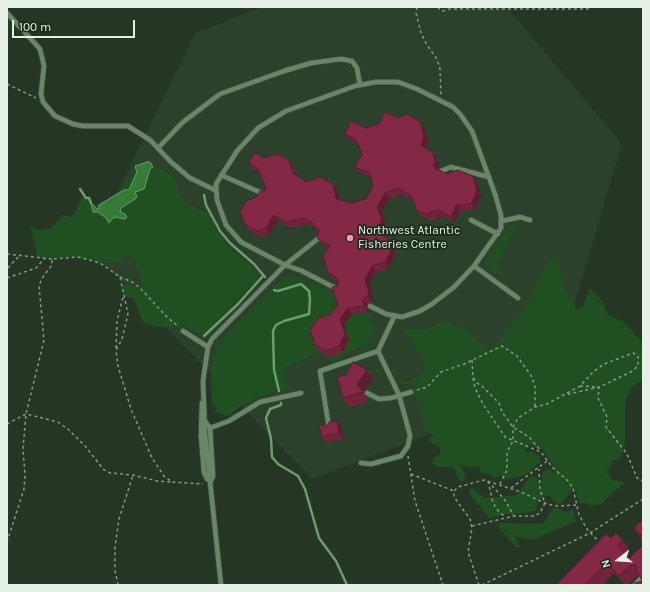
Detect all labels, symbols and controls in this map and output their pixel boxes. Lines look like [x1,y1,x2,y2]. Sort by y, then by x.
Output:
scale bar [14,12,137,38]
text: 100 m [19,20,51,34]
place label: Northwest Atlantic Fisheries Centre [358,224,460,252]
marker: Northwest Atlantic Fisheries Centre [345,233,355,243]
north arrow [598,540,638,580]
text: N [599,558,613,569]

